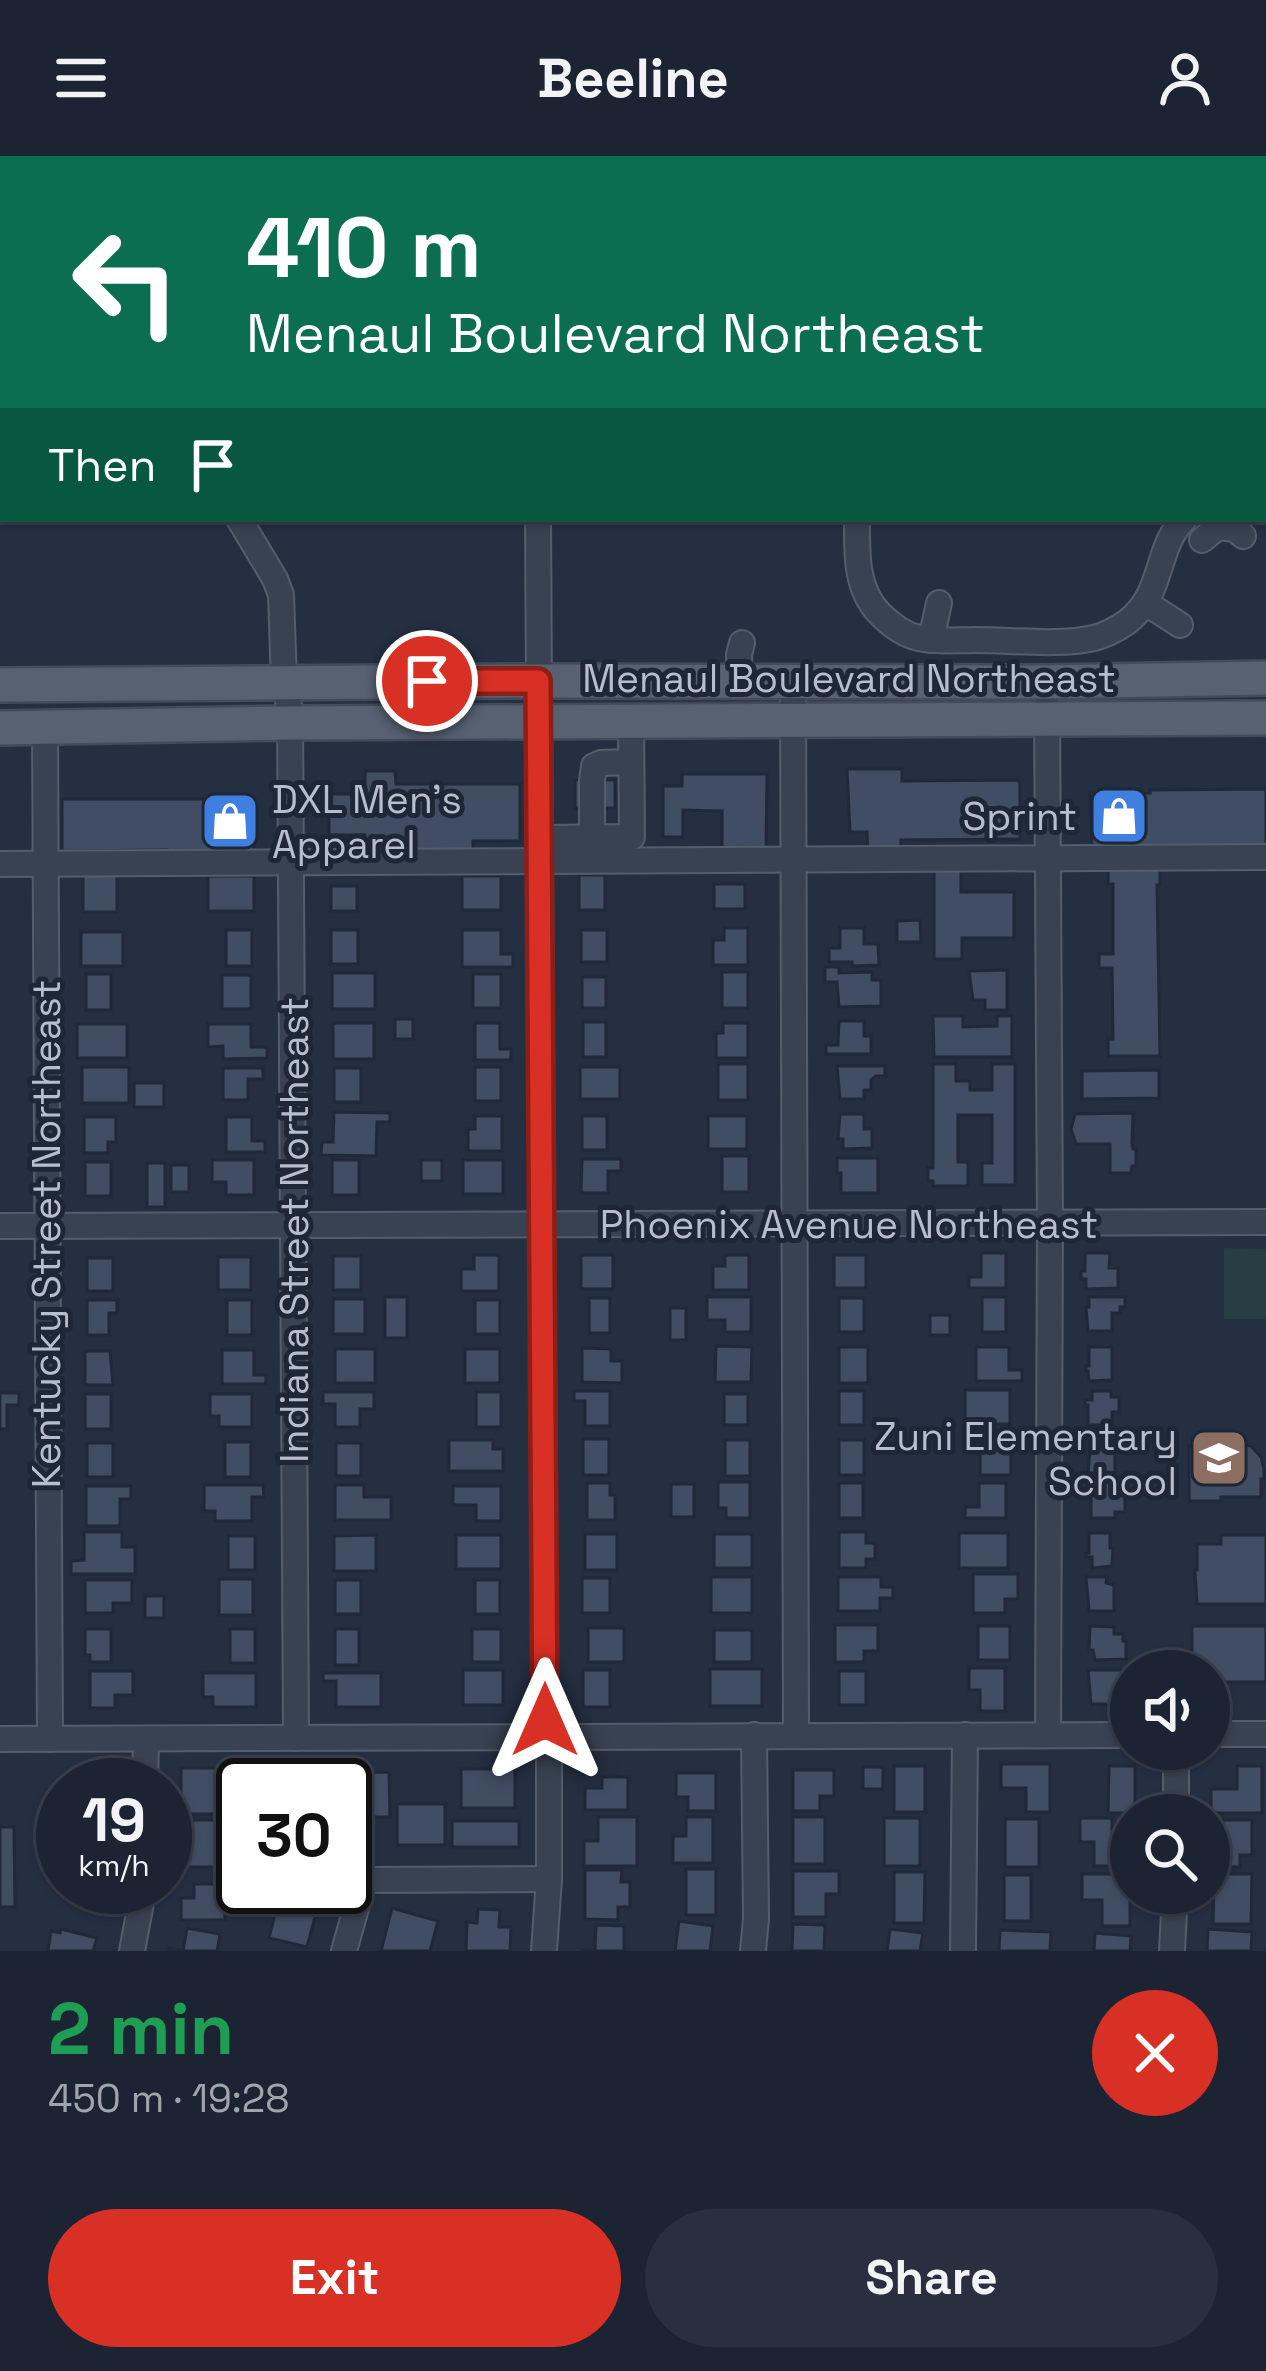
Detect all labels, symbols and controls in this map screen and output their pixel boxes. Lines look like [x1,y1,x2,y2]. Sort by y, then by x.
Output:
text: Beeline [537,44,729,113]
icon: menu [48,45,114,111]
icon: person [1152,45,1218,111]
text: 410 m [246,194,482,302]
icon: left [48,204,204,360]
text: Menaul Boulevard Northeast [246,299,985,368]
icon: arrive [180,432,246,498]
text: Then [48,437,156,494]
pin [376,630,478,732]
icon: arrive [394,648,460,714]
street label: Menaul Boulevard Northeast [582,654,1116,703]
place label: DXL Men's Apparel [272,775,462,869]
shop icon: Sprint [1088,785,1150,847]
shop icon: DXL Men's Apparel [199,790,261,852]
place label: Sprint [962,792,1077,841]
street label: Kentucky Street Northeast [22,980,71,1488]
street label: Indiana Street Northeast [270,997,319,1463]
street label: Phoenix Avenue Northeast [600,1200,1098,1249]
place label: Zuni Elementary School [874,1412,1177,1506]
school or university icon: Zuni Elementary School [1188,1427,1250,1489]
map controls [1110,1650,1230,1914]
button: sound [1110,1650,1230,1770]
position arrow [482,1657,608,1783]
speed limit sign: 30 [216,1758,372,1914]
text: 19 [82,1782,146,1859]
button: search [1110,1794,1230,1914]
text: km/h [78,1846,150,1885]
text: 2 min [48,1983,234,2075]
button: close [1092,1990,1218,2116]
text: 450 m · 19:28 [48,2074,290,2123]
button: Exit [48,2209,621,2347]
button: Share [645,2209,1218,2347]

